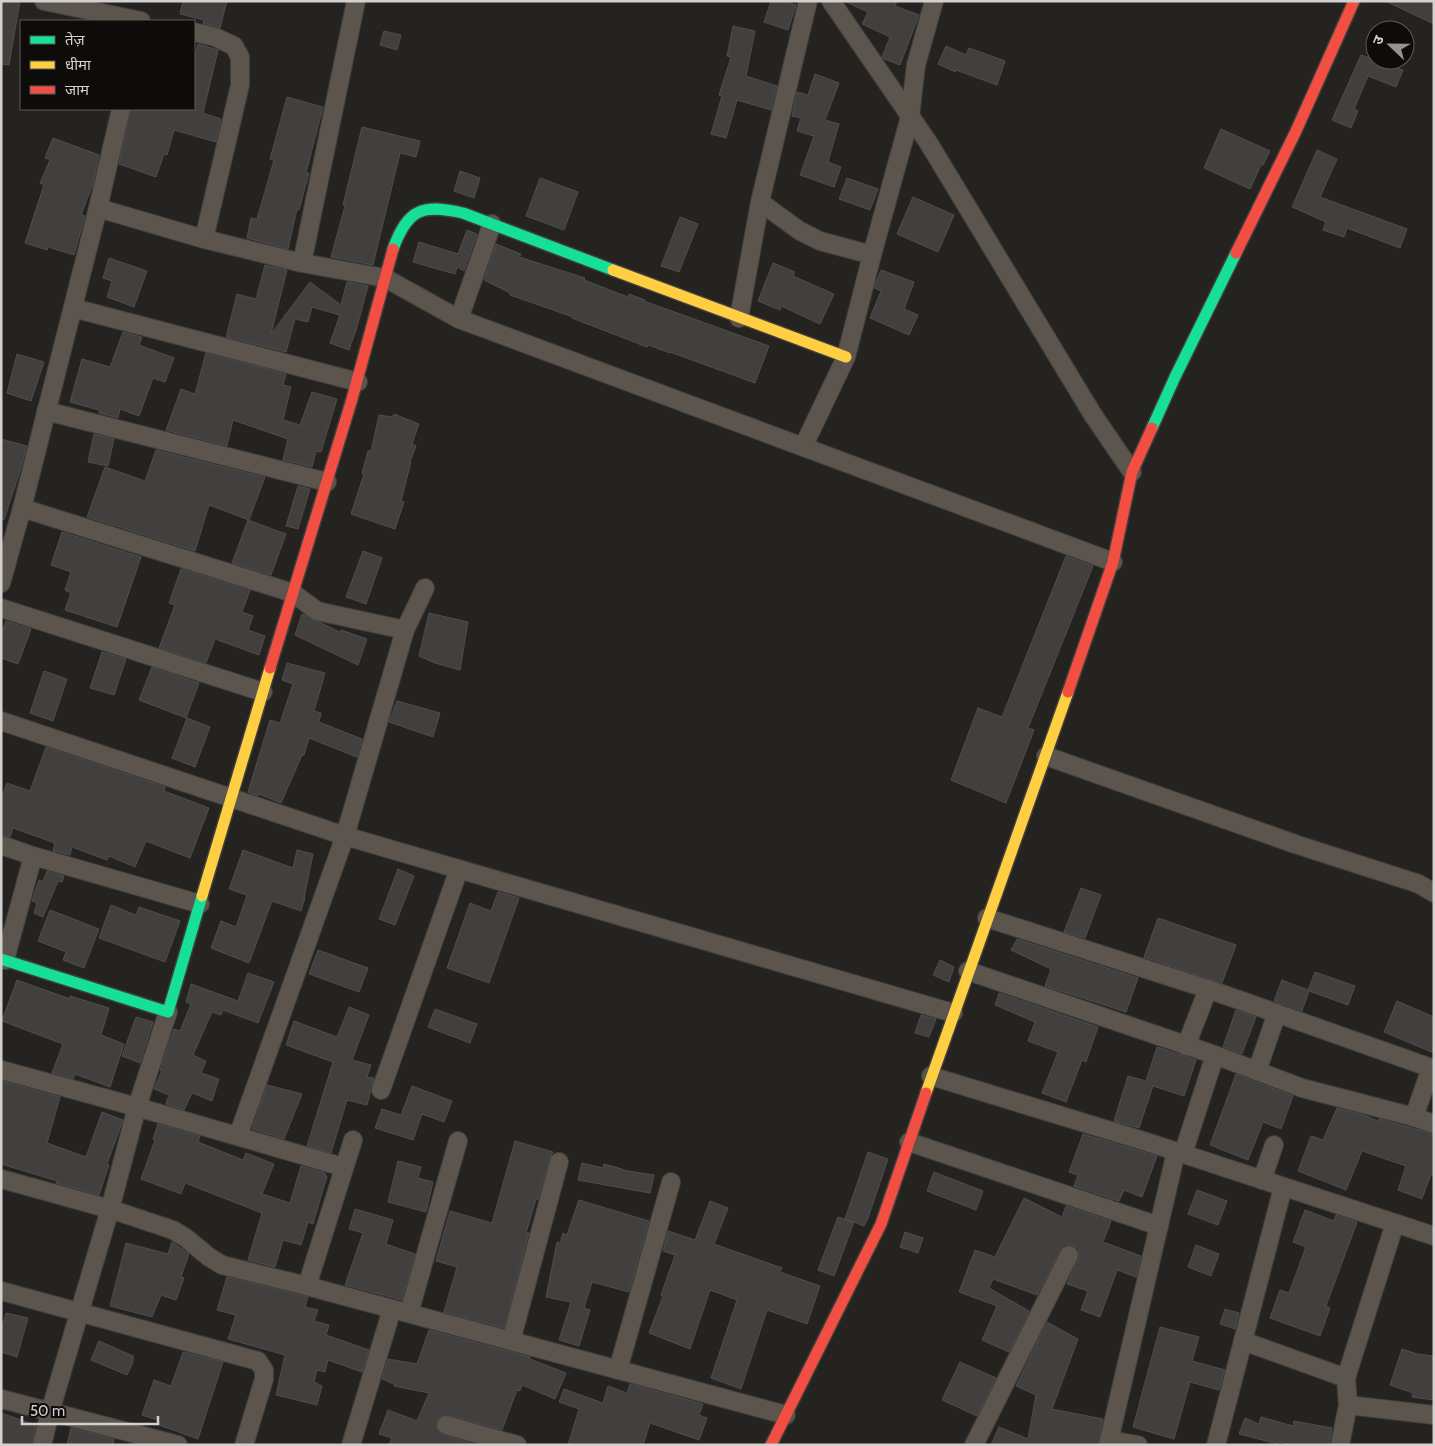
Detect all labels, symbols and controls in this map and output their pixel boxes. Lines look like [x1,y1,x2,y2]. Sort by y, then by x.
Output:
legend [20,20,195,110]
north arrow [1365,20,1415,70]
text: तेज़ [65,31,86,49]
text: उ [1368,32,1388,47]
text: धीमा [65,56,92,74]
text: जाम [65,81,90,99]
scale bar [22,1394,159,1426]
text: 50 m [30,1402,65,1420]

